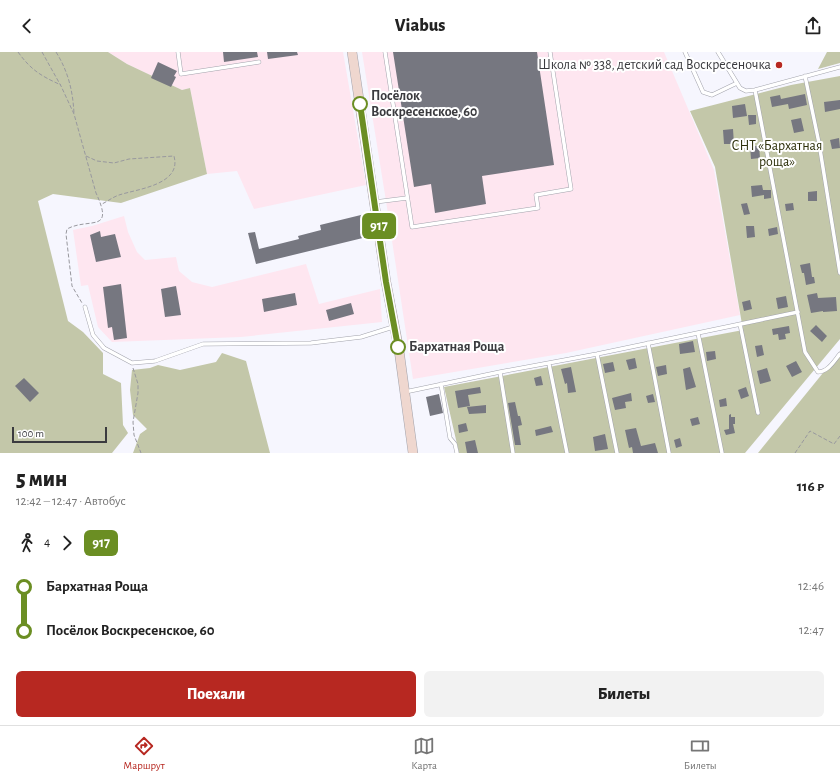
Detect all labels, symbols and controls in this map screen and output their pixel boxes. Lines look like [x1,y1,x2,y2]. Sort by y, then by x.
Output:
icon: back [16,15,38,37]
icon: share [802,15,824,37]
text: Viabus [395,17,445,35]
place label: Школа № 338, детский сад Воскресеночка [538,58,772,72]
marker: Школа № 338, детский сад Воскресеночка [774,60,784,70]
place label: Посёлок Воскресенское, 60 [371,89,477,119]
marker: Посёлок Воскресенское, 60 [352,96,368,112]
park label: СНТ «Бархатная роща» [732,139,822,169]
line badge: 917 [356,213,402,239]
text: 917 [370,219,388,233]
marker: Бархатная Роща [390,339,406,355]
place label: Бархатная Роща [409,340,505,354]
scale bar [12,425,107,444]
text: 100 m [18,428,44,439]
text: 5 мин [16,468,67,490]
text: 116 ₽ [797,479,824,494]
text: 12:42 – 12:47 · Автобус [16,495,126,508]
icon: walk [16,532,38,554]
icon: forward [56,532,78,554]
text: 4 [44,536,50,549]
text: 917 [92,536,110,550]
text: Бархатная Роща [46,579,148,594]
text: 12:46 [798,580,824,593]
text: Посёлок Воскресенское, 60 [46,623,215,638]
text: 12:47 [799,624,824,637]
button: Поехали [16,671,416,717]
button: Билеты [424,671,824,717]
tab: Маршрут [123,735,165,772]
tab: Карта [411,735,437,772]
tab: Билеты [684,735,717,772]

